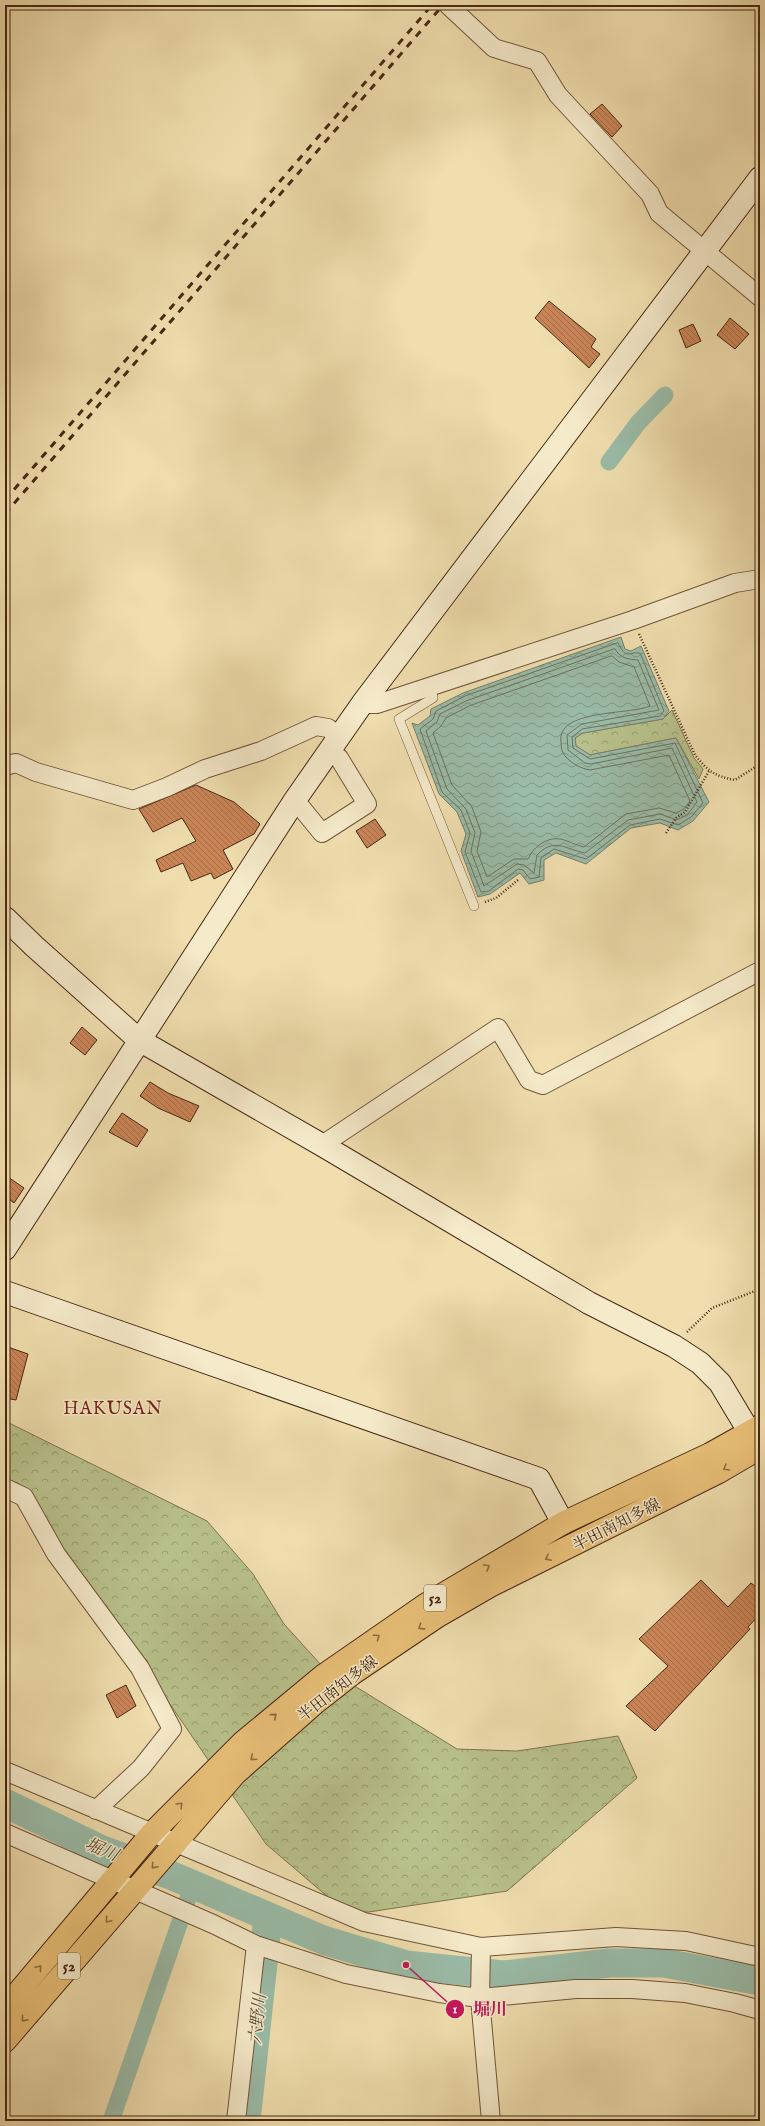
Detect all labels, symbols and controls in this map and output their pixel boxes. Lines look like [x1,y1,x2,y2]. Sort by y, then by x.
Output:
district label: HAKUSAN [63,1398,163,1421]
one-way arrow [723,1463,730,1470]
street label: 半田南知多線 [570,1495,664,1556]
one-way arrow [544,1553,552,1560]
one-way arrow [483,1564,490,1571]
road number: 52 [424,1585,446,1611]
one-way arrow [419,1622,426,1629]
one-way arrow [373,1635,380,1642]
street label: 半田南知多線 [294,1652,382,1727]
one-way arrow [270,1713,277,1720]
one-way arrow [250,1753,258,1761]
one-way arrow [175,1802,182,1810]
water label: 堀川 [82,1834,123,1867]
one-way arrow [152,1861,159,1869]
one-way arrow [106,1915,113,1923]
road number: 52 [58,1953,80,1979]
one-way arrow [35,1965,42,1972]
water label: 六野川 [245,1991,272,2046]
callout: 堀川 [445,1994,515,2023]
text: 堀川 [473,2000,507,2021]
text: 1 [453,2002,458,2017]
one-way arrow [21,2014,29,2022]

